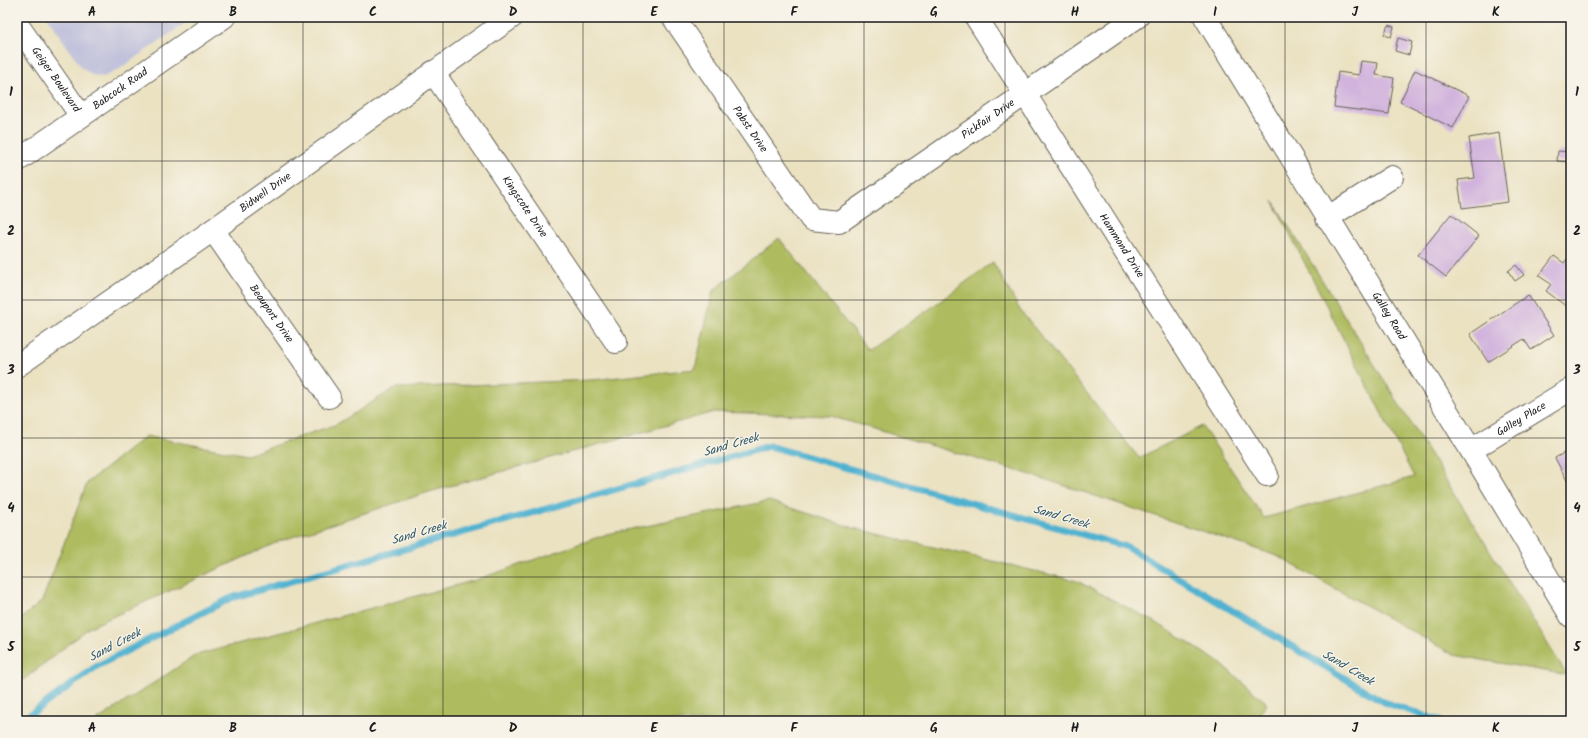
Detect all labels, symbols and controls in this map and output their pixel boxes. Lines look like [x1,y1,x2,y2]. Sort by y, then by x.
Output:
text: A [88,2,96,23]
text: B [229,2,237,23]
text: C [369,2,377,23]
text: D [509,2,518,23]
text: E [650,2,658,23]
text: F [790,2,798,23]
text: G [930,2,938,23]
text: H [1071,2,1080,23]
text: I [1213,2,1217,23]
text: J [1352,2,1359,23]
text: K [1492,2,1500,23]
street label: Geiger Boulevard [27,43,85,117]
street label: Babcock Road [89,63,152,115]
text: 1 [9,82,13,103]
text: 1 [1575,82,1579,103]
street label: Pickfair Drive [958,94,1019,144]
street label: Pabst Drive [727,102,772,156]
street label: Bidwell Drive [236,168,295,217]
street label: Kingscote Drive [497,172,552,242]
street label: Hammond Drive [1094,210,1149,282]
text: 2 [7,221,15,242]
text: 2 [1573,221,1581,242]
street label: Beauport Drive [244,281,298,347]
street label: Galley Road [1367,288,1411,344]
text: 3 [6,360,15,381]
text: 3 [1572,360,1581,381]
street label: Galley Place [1493,397,1550,441]
water label: Sand Creek [701,427,763,462]
text: 4 [7,498,15,519]
text: 4 [1573,498,1581,519]
water label: Sand Creek [1031,500,1093,535]
water label: Sand Creek [389,515,451,550]
water label: Sand Creek [85,622,147,667]
text: 5 [7,637,16,658]
text: 5 [1573,637,1582,658]
water label: Sand Creek [1319,645,1379,692]
text: A [88,718,96,738]
text: B [229,718,237,738]
text: C [369,718,377,738]
text: D [509,718,518,738]
text: E [650,718,658,738]
text: F [790,718,798,738]
text: G [930,718,938,738]
text: H [1071,718,1080,738]
text: I [1213,718,1217,738]
text: J [1352,718,1359,738]
text: K [1492,718,1500,738]

